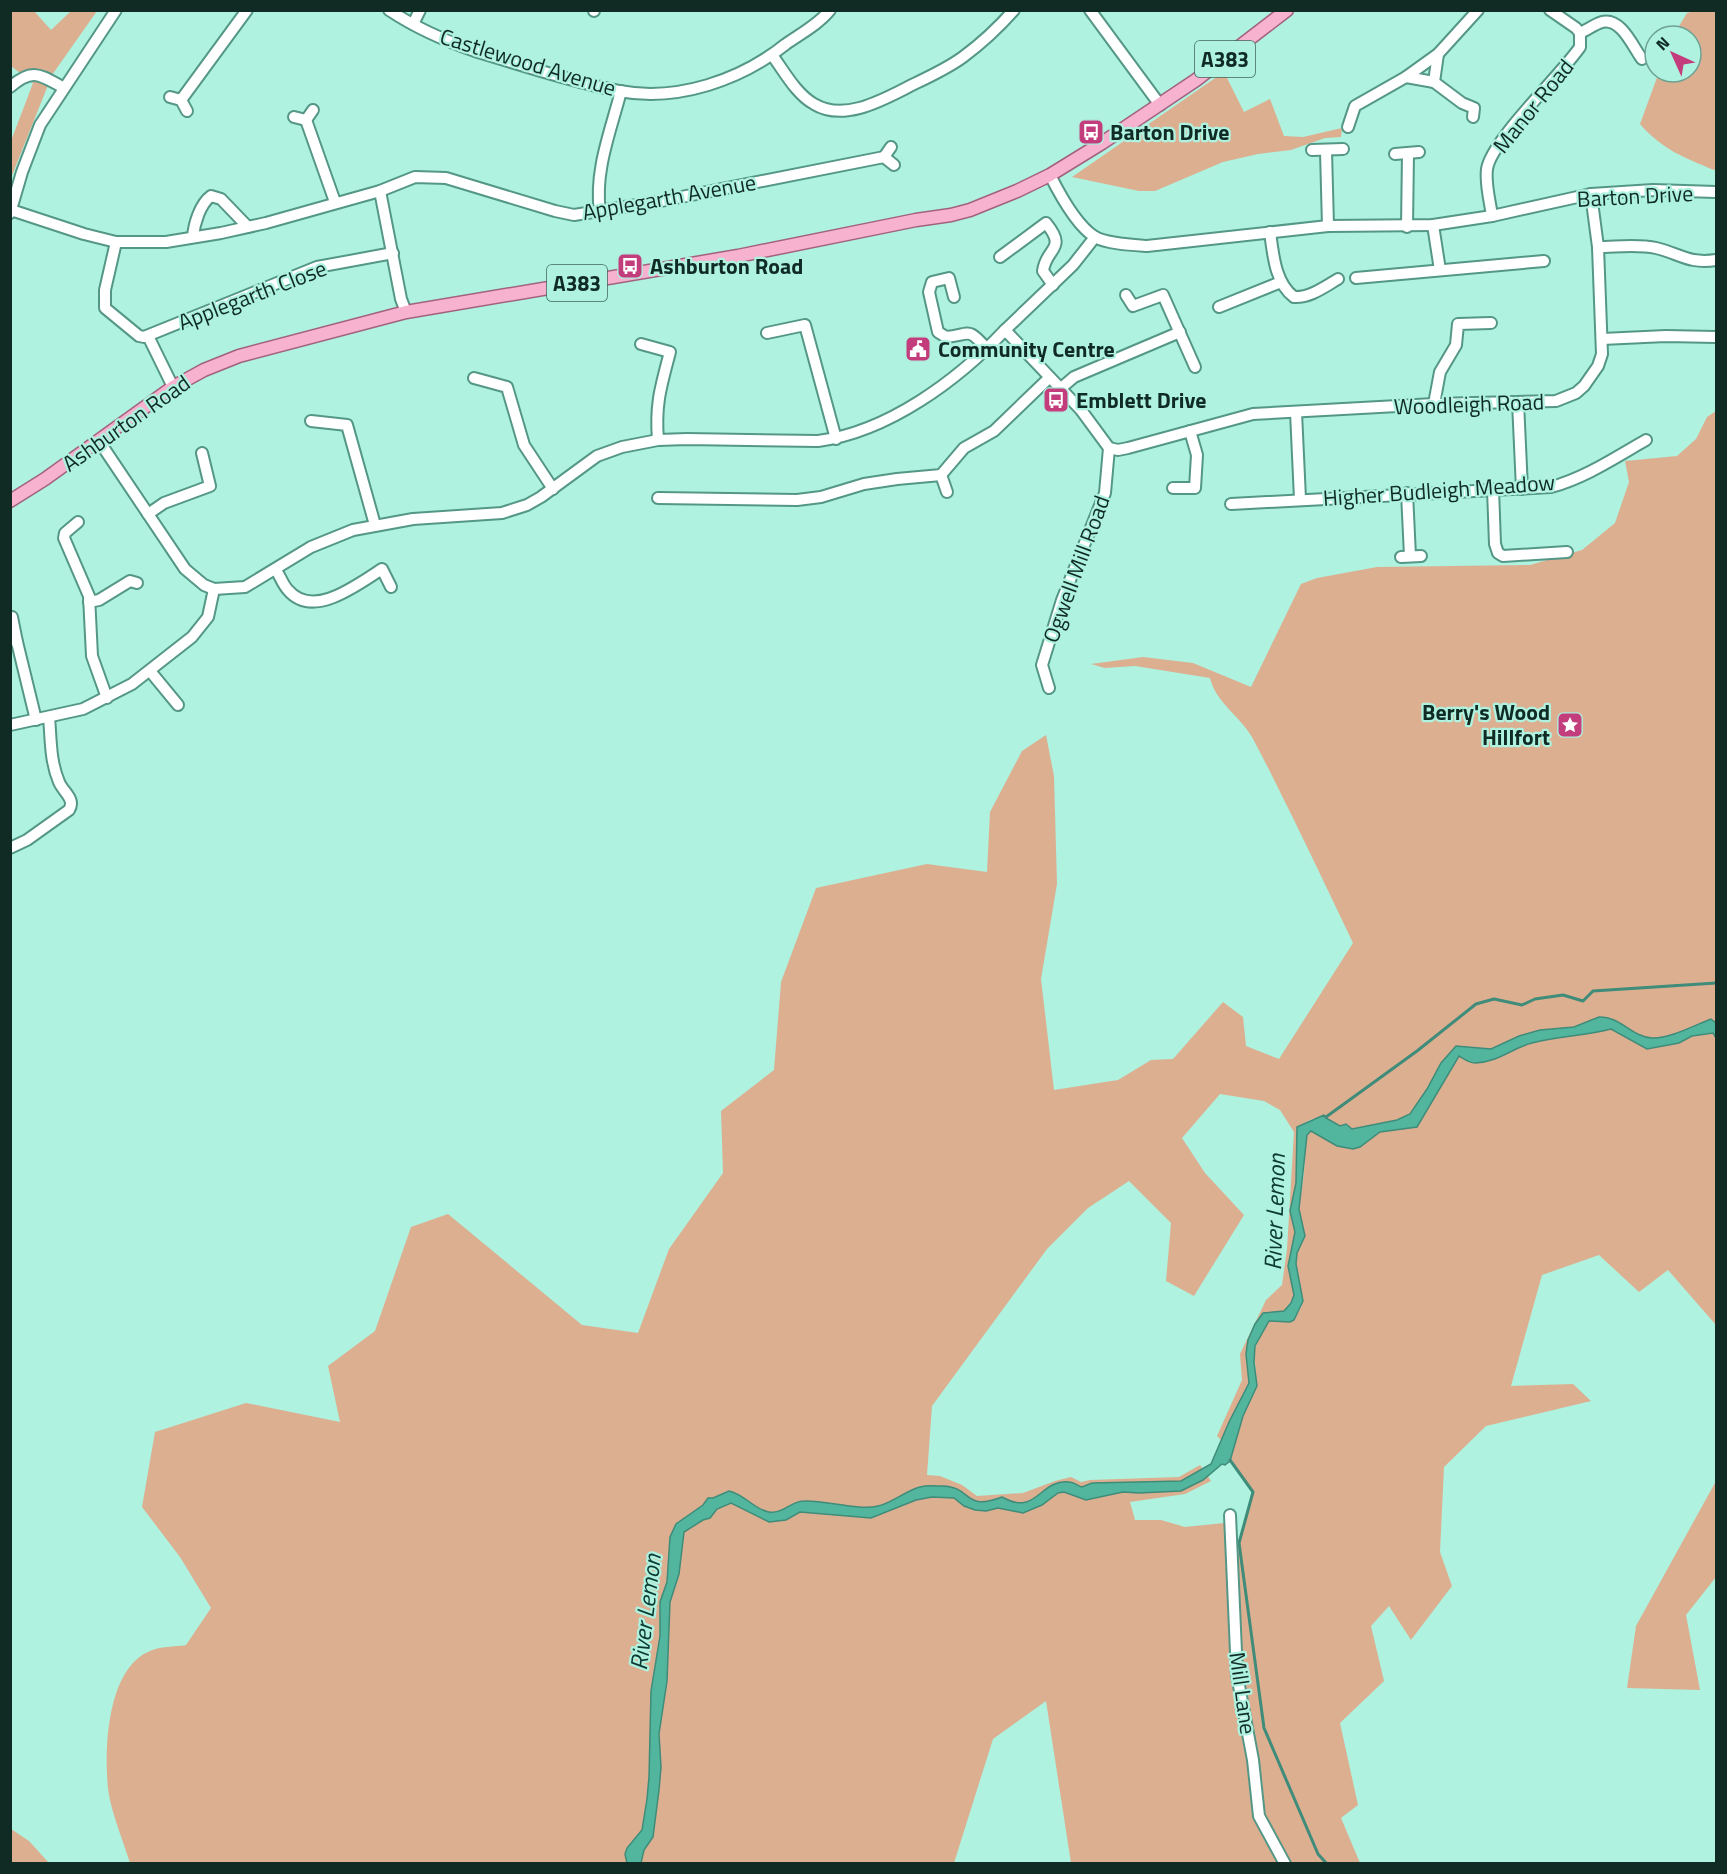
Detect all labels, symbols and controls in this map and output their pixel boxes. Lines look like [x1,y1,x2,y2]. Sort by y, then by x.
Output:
street label: Castlewood Avenue [436,19,620,105]
north arrow [1643,24,1703,84]
text: N [1650,31,1675,56]
road number: A383 [1195,41,1255,77]
street label: Manor Road [1484,51,1582,161]
place label: Barton Drive [1110,115,1229,149]
bus stop icon: Barton Drive [1076,117,1106,147]
street label: Applegarth Avenue [580,165,758,229]
street label: Barton Drive [1576,176,1694,216]
place label: Ashburton Road [650,249,803,283]
street label: Applegarth Close [173,251,331,339]
bus stop icon: Ashburton Road [615,251,645,281]
road number: A383 [547,265,607,301]
place label: Community Centre [938,332,1115,366]
public building icon: Community Centre [903,334,933,364]
street label: Ashburton Road [55,366,197,480]
place label: Emblett Drive [1076,383,1207,417]
street label: Woodleigh Road [1393,384,1545,424]
bus stop icon: Emblett Drive [1041,385,1071,415]
street label: Higher Budleigh Meadow [1322,465,1556,515]
street label: Ogwell Mill Road [1034,491,1118,647]
place label: Berry's Wood Hillfort [1422,695,1550,754]
place icon: Berry's Wood Hillfort [1555,710,1585,740]
water label: River Lemon [1254,1152,1294,1271]
water label: River Lemon [620,1551,670,1672]
street label: Mill Lane [1220,1650,1266,1736]

